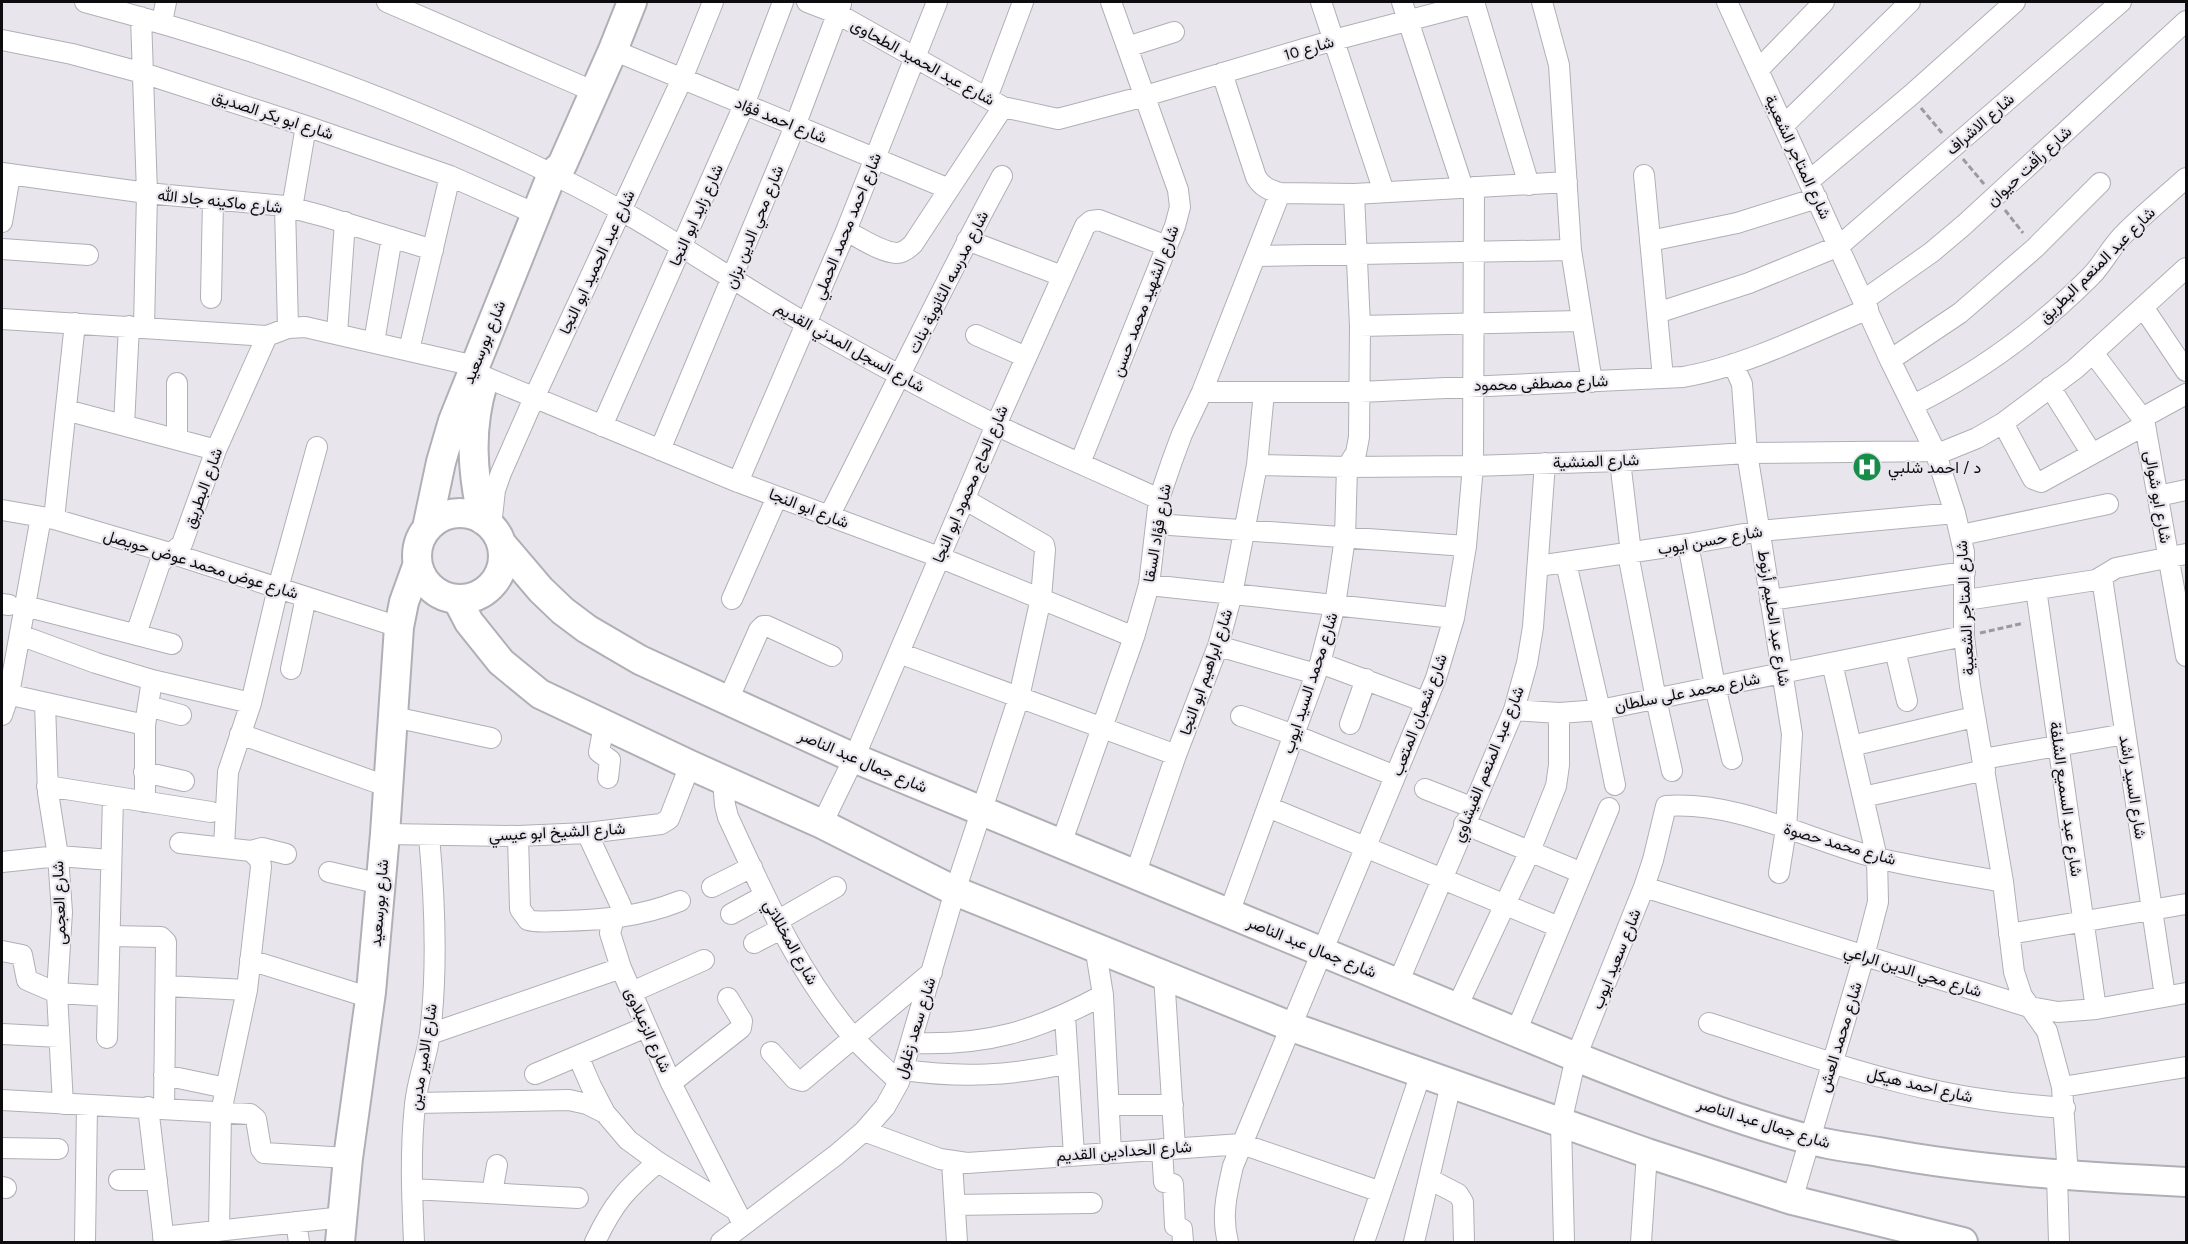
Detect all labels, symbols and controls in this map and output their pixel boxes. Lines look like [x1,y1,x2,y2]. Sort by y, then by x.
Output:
street label: شارع عبد الحميد الطحاوى [847,15,998,111]
street label: شارع 10 [1282,32,1337,66]
street label: شارع ابو بكر الصديق [209,86,336,145]
street label: شارع الاشراف [1942,89,2019,160]
street label: شارع المتاجر الشعبية [1759,92,1835,223]
street label: شارع احمد فؤاد [731,93,830,149]
street label: شارع رأفت حيوان [1983,122,2077,212]
street label: شارع احمد محمد الحملي [809,150,889,304]
street label: شارع زايد ابو النجا [665,161,729,270]
street label: شارع محي الدين بزان [721,162,791,293]
street label: شارع ماكينه جاد الله [156,185,283,219]
street label: شارع عبد الحميد ابو النجا [555,187,641,338]
street label: شارع عبد المنعم البطريق [2035,203,2160,328]
street label: شارع مدرسه الثانوية بنات [904,207,994,357]
street label: شارع الشهيد محمد حسن [1107,223,1185,380]
street label: شارع بورسعيد [459,298,511,387]
street label: شارع السجل المدني القديم [770,298,928,400]
street label: شارع مصطفى محمود [1473,371,1609,397]
street label: شارع الحاج محمود ابو النجا [928,402,1014,566]
street label: شارع البطريق [180,445,228,531]
street label: شارع ابو شوالى [2139,449,2175,545]
street label: شارع المنشية [1552,450,1640,474]
hospital icon: د / احمد شلبي [1851,451,1883,483]
place label: د / احمد شلبي [1888,458,1981,481]
street label: شارع فؤاد السقا [1139,482,1177,584]
street label: شارع ابو النجا [766,484,852,534]
street label: شارع حسن ايوب [1656,521,1764,561]
street label: شارع عوض محمد عوض حويصل [101,525,301,605]
street label: شارع المتاجر الشعبية [1952,540,1980,676]
street label: شارع عبد الحليم أرنوط [1752,548,1794,688]
street label: شارع ابراهيم ابو النجا [1175,606,1238,738]
street label: شارع محمد السيد ايوب [1278,610,1344,757]
street label: شارع شعبان المتعب [1387,651,1453,780]
street label: شارع محمد على سلطان [1613,669,1762,717]
street label: شارع عبد المنعم الفيشاوي [1448,683,1532,846]
street label: شارع عبد السميع الشلفة [2044,720,2086,878]
street label: شارع جمال عبد الناصر [794,725,930,799]
street label: شارع السيد راشد [2113,734,2151,841]
street label: شارع الشيخ ابو عيسي [488,819,626,849]
street label: شارع محمد حصوة [1781,819,1898,871]
street label: شارع بورسعيد [366,858,394,948]
street label: شارع العجمى [48,861,72,945]
street label: شارع المخللاتي [756,896,822,990]
street label: شارع سعيد ايوب [1587,906,1647,1013]
street label: شارع جمال عبد الناصر [1243,912,1379,983]
street label: شارع محي الدين الراعي [1841,941,1984,1005]
street label: شارع سعد زغلول [891,975,941,1082]
street label: شارع محمد العش [1814,980,1868,1095]
street label: شارع الزعبلاوى [619,984,675,1076]
street label: شارع الامير مدين [405,1002,443,1112]
street label: شارع احمد هيكل [1865,1064,1975,1108]
street label: شارع جمال عبد الناصر [1694,1093,1833,1154]
street label: شارع الحدادين القديم [1056,1137,1193,1167]

